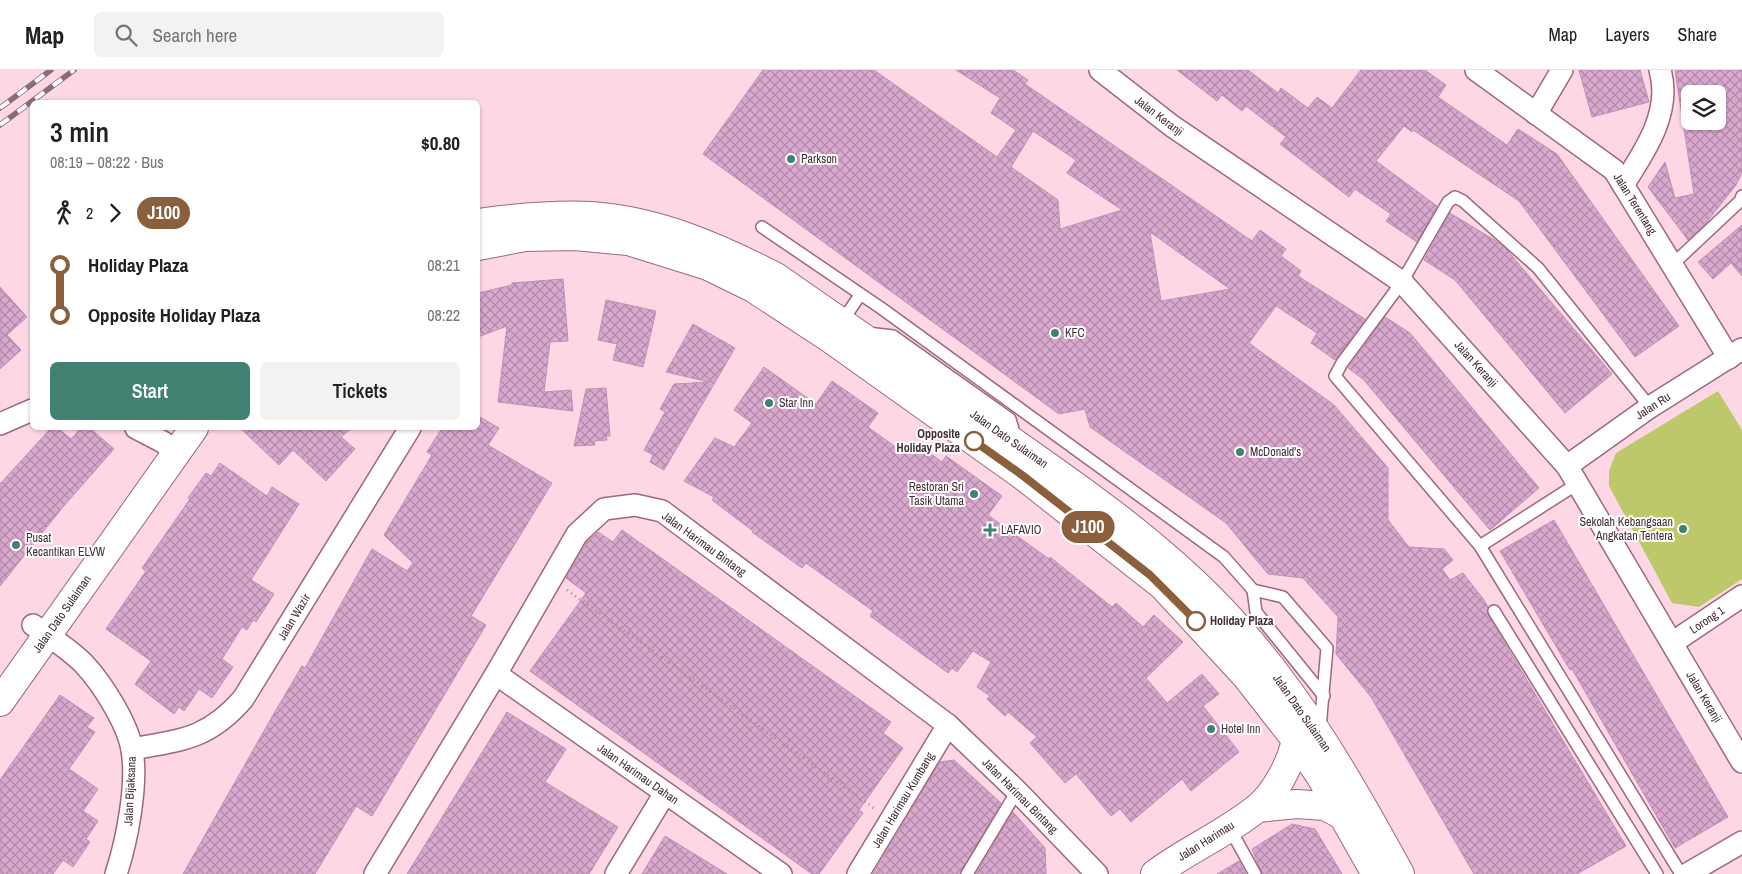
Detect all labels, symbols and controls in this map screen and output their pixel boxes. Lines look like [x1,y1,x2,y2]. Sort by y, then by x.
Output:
search box [94,12,444,57]
text: Map [25,19,64,51]
icon: search [112,21,140,49]
text: Search here [152,22,237,48]
text: Map [1549,22,1577,47]
text: Layers [1605,22,1650,47]
text: Share [1678,22,1717,47]
map controls [1681,85,1726,130]
button: layers [1681,85,1726,130]
street label: Jalan Keranji [1131,92,1187,140]
text: 3 min [50,113,109,151]
text: $0.80 [421,130,460,156]
text: 08:19 – 08:22 · Bus [50,151,164,173]
place label: Parkson [801,151,837,167]
marker: Parkson [785,153,797,165]
street label: Jalan Terentang [1610,170,1661,238]
icon: walk [50,199,78,227]
icon: forward [101,199,129,227]
text: J100 [147,200,180,225]
text: 2 [86,202,93,224]
text: Holiday Plaza [88,252,188,278]
text: 08:21 [427,254,460,276]
text: Opposite Holiday Plaza [88,302,260,328]
text: 08:22 [427,304,460,326]
place label: KFC [1065,325,1085,341]
marker: KFC [1049,327,1061,339]
street label: Jalan Keranji [1451,337,1501,391]
button: Start [50,362,250,420]
button: Tickets [260,362,460,420]
street label: Jalan Ru [1632,389,1674,423]
place label: Star Inn [779,395,813,411]
marker: Star Inn [763,397,775,409]
street label: Jalan Dato Sulaiman [967,406,1051,472]
place label: Opposite Holiday Plaza [897,426,961,456]
marker: Opposite Holiday Plaza [964,431,984,451]
place label: McDonald's [1250,444,1301,460]
marker: McDonald's [1234,446,1246,458]
place label: Restoran Sri Tasik Utama [909,479,965,509]
marker: Restoran Sri Tasik Utama [968,488,980,500]
street label: Jalan Harimau Bintang [659,508,750,580]
line badge: J100 [1053,511,1123,543]
text: J100 [1072,514,1104,539]
place label: Sekolah Kebangsaan Angkatan Tentera [1579,514,1674,544]
place label: LAFAVIO [1001,522,1042,538]
marker: LAFAVIO [983,523,997,537]
marker: Sekolah Kebangsaan Angkatan Tentera [1677,523,1689,535]
place label: Pusat Kecantikan ELVW [26,530,106,560]
marker: Pusat Kecantikan ELVW [10,539,22,551]
street label: Jalan Dato Sulaiman [29,572,95,656]
street label: Jalan Wazir [274,590,315,643]
street label: Lorong 1 [1686,602,1728,637]
marker: Holiday Plaza [1186,611,1206,631]
place label: Holiday Plaza [1210,613,1274,629]
street label: Jalan Keranji [1682,668,1726,726]
street label: Jalan Dato Sulaiman [1269,671,1335,755]
place label: Hotel Inn [1221,721,1260,737]
marker: Hotel Inn [1205,723,1217,735]
street label: Jalan Harimau Dahan [594,740,682,808]
street label: Jalan Harimau Kumbang [868,749,938,851]
street label: Jalan Bijaksana [120,755,140,826]
street label: Jalan Harimau Bintang [979,755,1062,838]
street label: Jalan Harimau [1175,817,1237,865]

